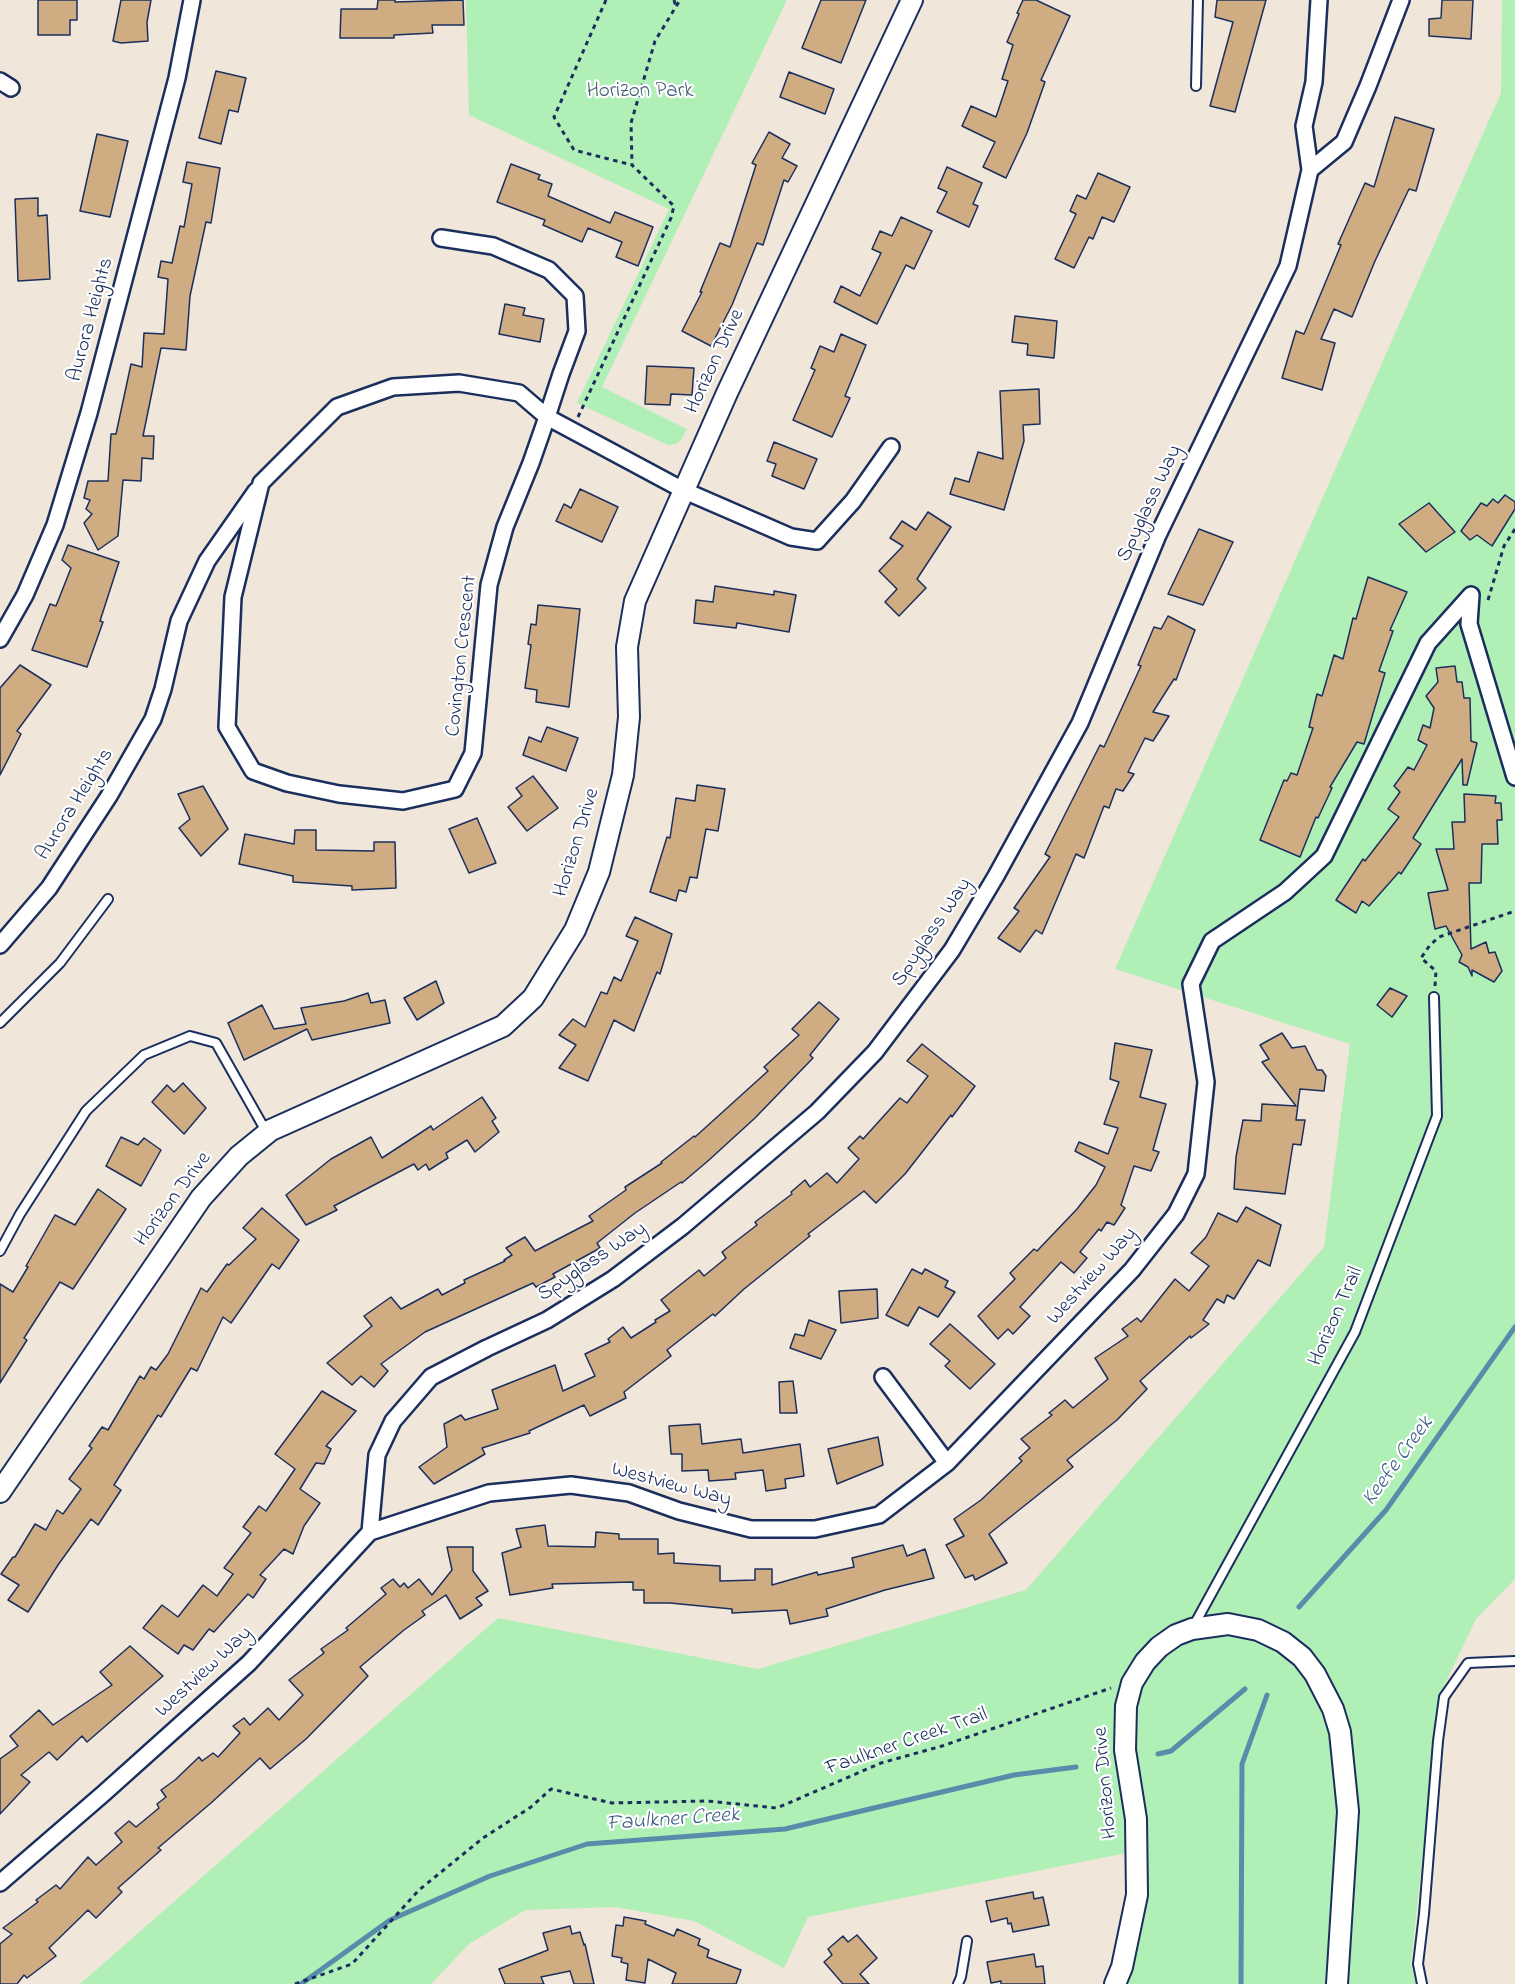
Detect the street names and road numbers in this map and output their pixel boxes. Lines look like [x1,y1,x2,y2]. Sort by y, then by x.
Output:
street label: Aurora Heights [63,255,121,385]
street label: Horizon Drive [681,306,751,418]
street label: Spyglass Way [1113,442,1189,566]
street label: Covington Crescent [442,574,484,738]
street label: Aurora Heights [32,744,120,866]
street label: Horizon Drive [549,785,607,901]
street label: Spyglass Way [887,874,979,992]
street label: Horizon Drive [130,1147,218,1253]
street label: Spyglass Way [534,1217,652,1309]
street label: Westview Way [1042,1223,1144,1331]
street label: Horizon Trail [1304,1263,1370,1371]
street label: Westview Way [608,1458,734,1514]
street label: Westview Way [151,1622,259,1724]
street label: Faulkner Creek Trail [823,1703,991,1783]
street label: Horizon Drive [1090,1726,1124,1840]

